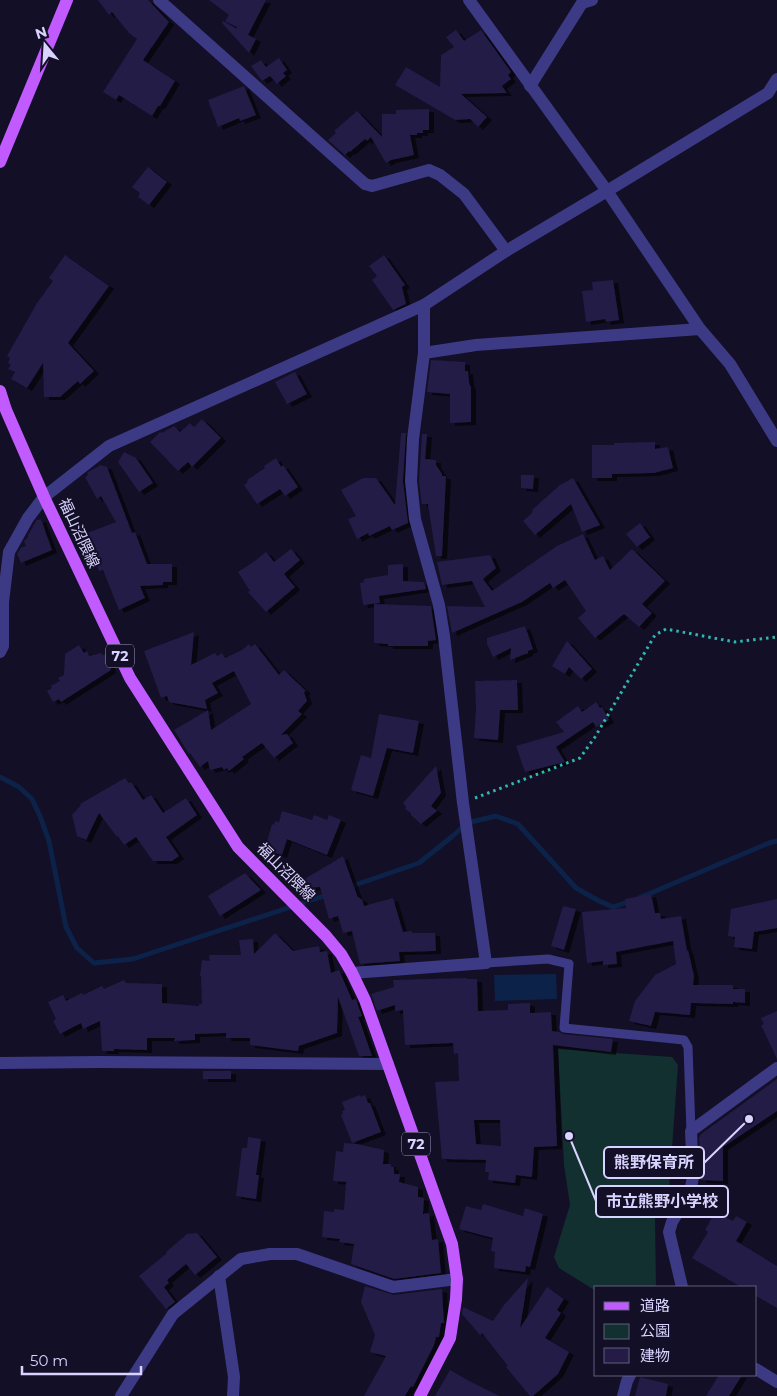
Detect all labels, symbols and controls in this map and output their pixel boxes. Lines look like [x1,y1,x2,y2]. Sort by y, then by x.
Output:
north arrow [20,20,70,70]
text: N [33,22,49,43]
street label: 福山沼隈線 [55,495,104,571]
road number: 72 [106,644,134,668]
street label: 福山沼隈線 [253,838,320,905]
road number: 72 [402,1132,430,1156]
callout: 熊野保育所 [604,1147,704,1178]
text: 熊野保育所 [614,1153,694,1172]
callout: 市立熊野小学校 [596,1186,728,1217]
text: 市立熊野小学校 [606,1192,718,1211]
legend [594,1286,757,1376]
text: 道路 [640,1296,670,1315]
text: 公園 [640,1321,670,1340]
scale bar [22,1344,141,1376]
text: 建物 [640,1346,670,1365]
text: 50 m [30,1351,68,1370]

